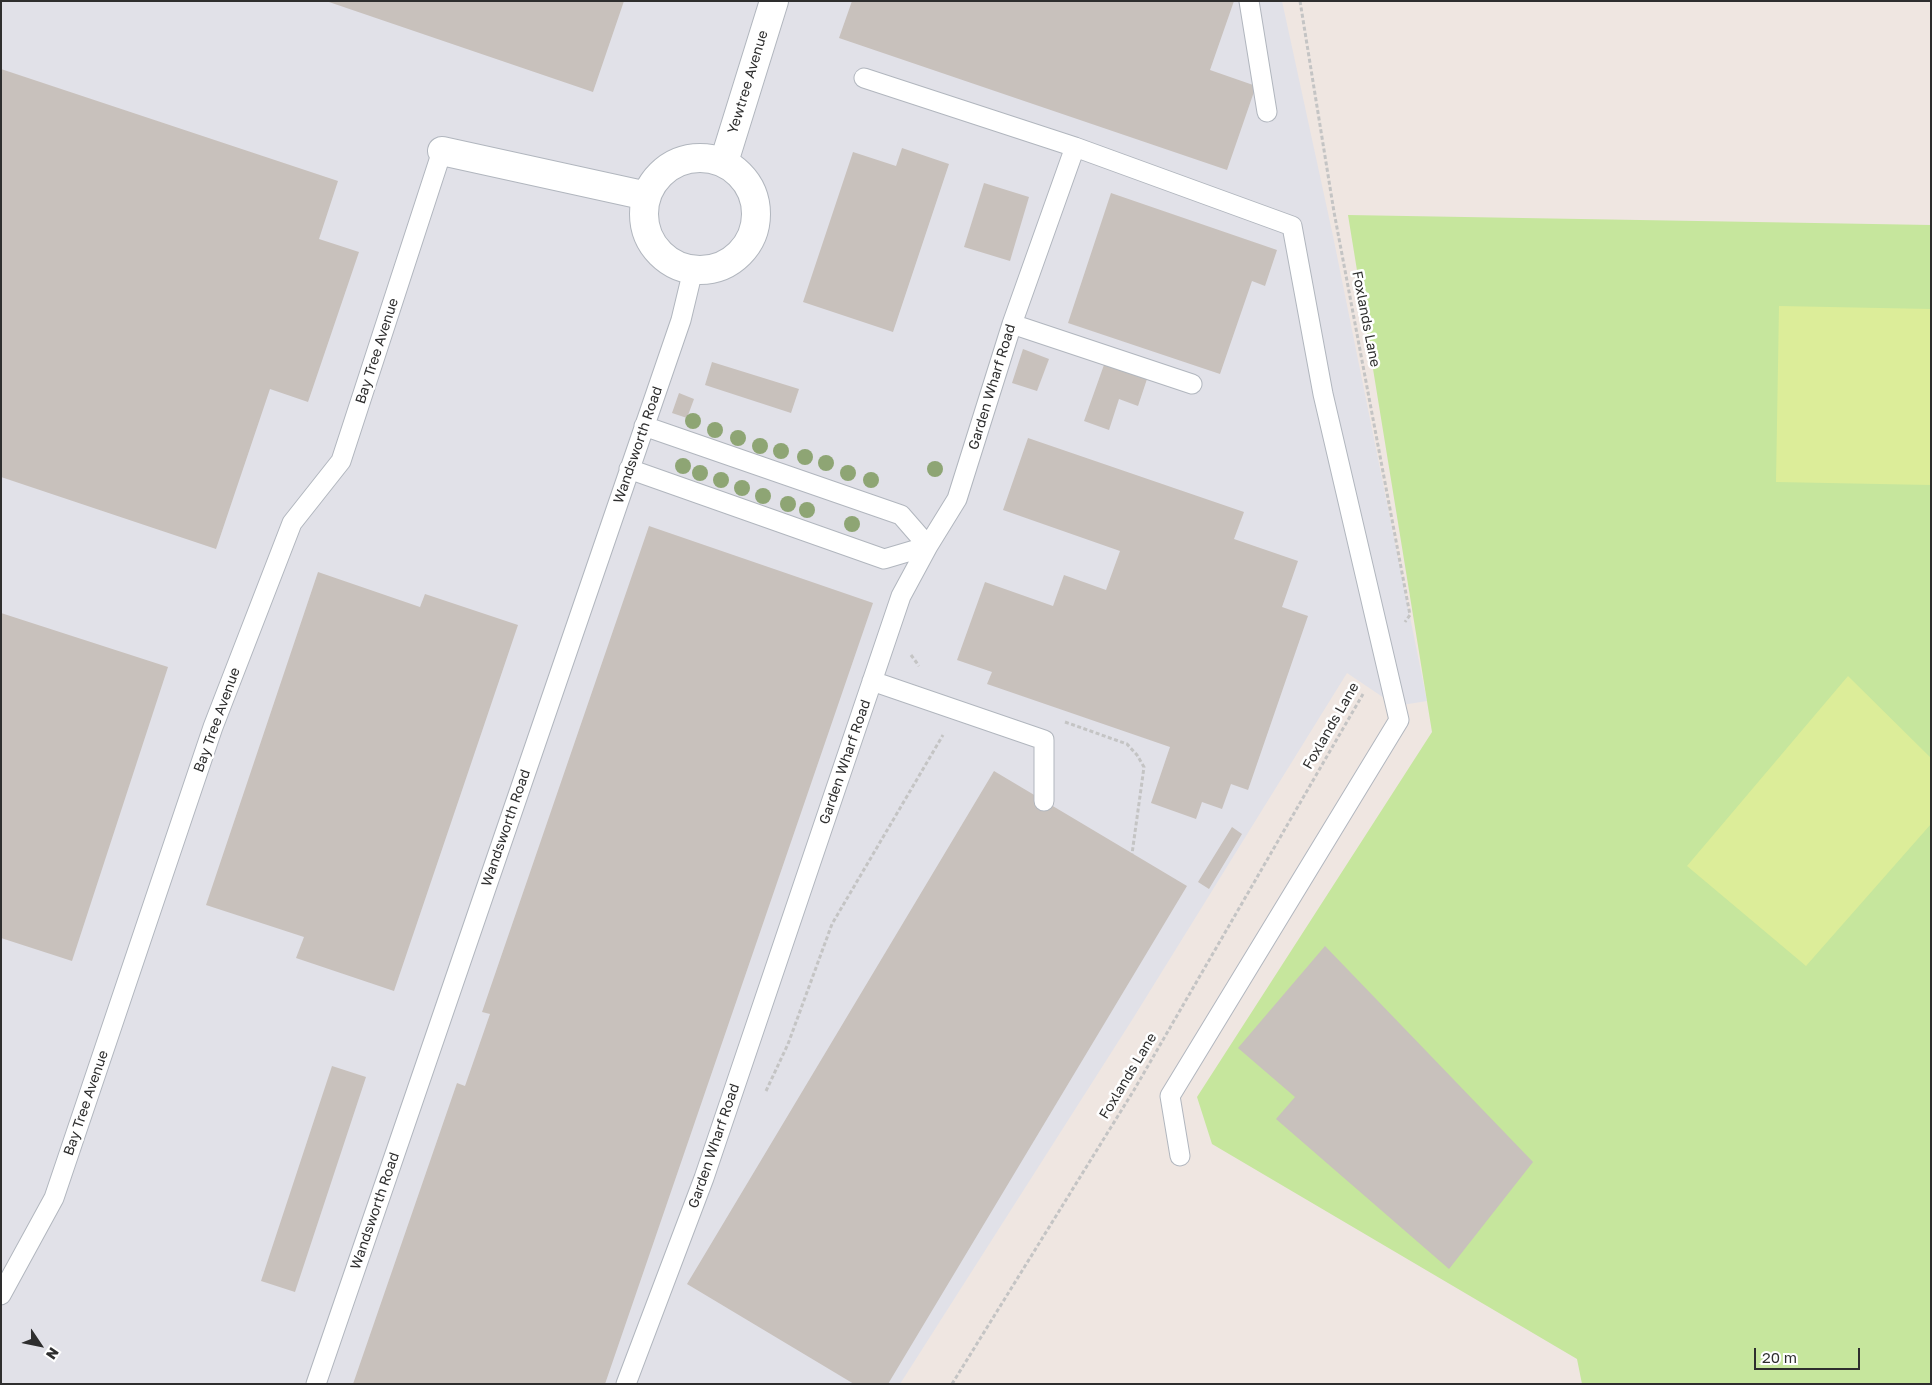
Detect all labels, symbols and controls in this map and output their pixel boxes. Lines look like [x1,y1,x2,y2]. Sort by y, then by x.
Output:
street label: Yewtree Avenue [724,28,772,136]
street label: Foxlands Lane [1348,270,1384,368]
street label: Bay Tree Avenue [352,296,402,406]
street label: Garden Wharf Road [965,322,1019,452]
street label: Wandsworth Road [610,384,666,506]
street label: Bay Tree Avenue [190,665,244,775]
street label: Foxlands Lane [1299,680,1363,772]
street label: Garden Wharf Road [816,698,874,826]
street label: Wandsworth Road [478,767,534,889]
street label: Foxlands Lane [1096,1030,1160,1122]
street label: Bay Tree Avenue [60,1048,112,1158]
street label: Garden Wharf Road [685,1082,743,1210]
street label: Wandsworth Road [347,1150,403,1272]
north arrow [15,1320,65,1370]
scale bar [1757,1338,1863,1370]
text: N [43,1344,63,1363]
text: 20 m [1762,1348,1797,1366]

